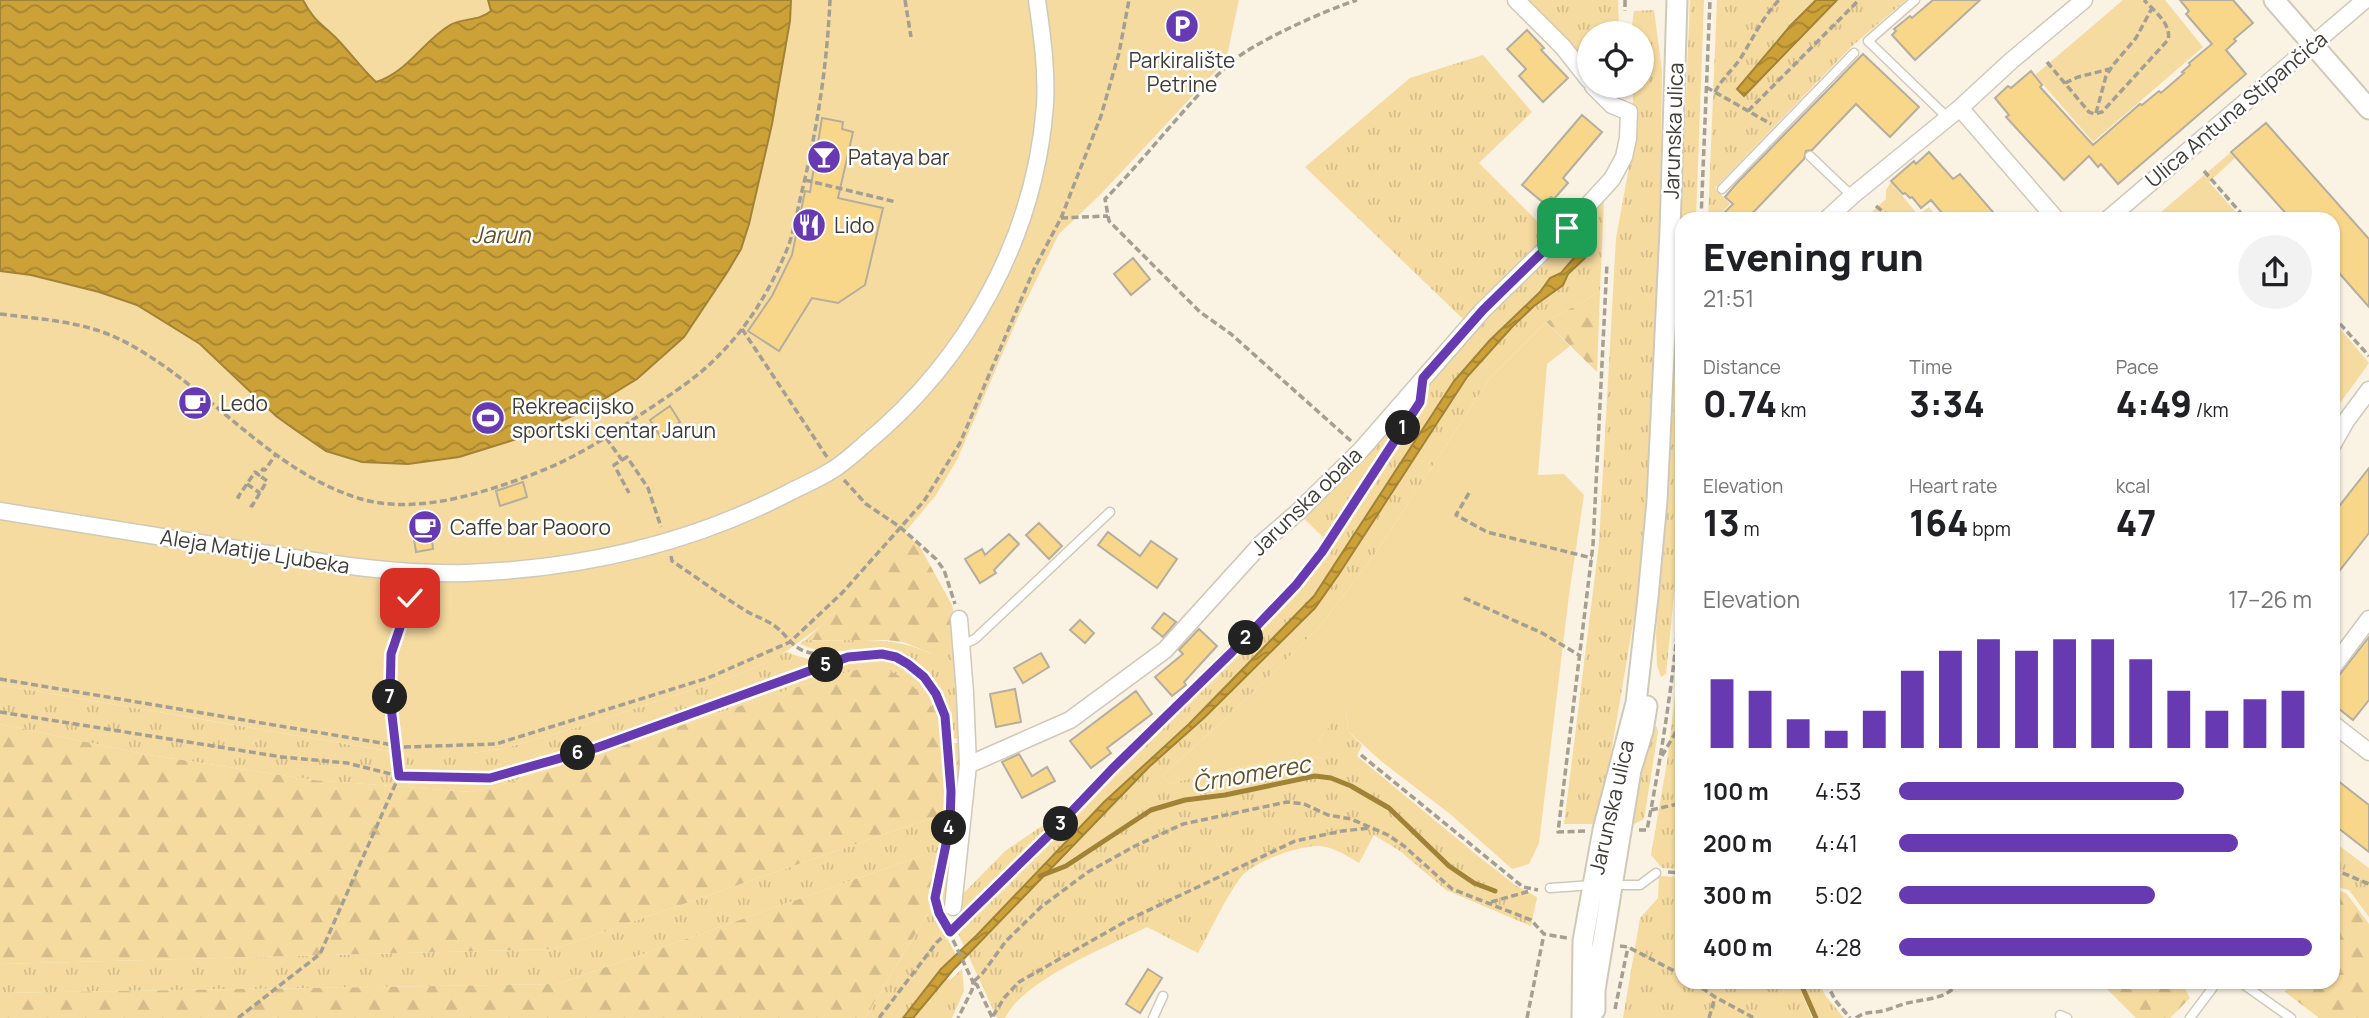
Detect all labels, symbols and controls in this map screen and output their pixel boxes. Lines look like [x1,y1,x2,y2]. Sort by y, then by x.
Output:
parking icon: Parkiralište Petrine [1163,7,1201,45]
map controls [1577,21,1654,98]
button: locate [1577,21,1654,98]
street label: Ulica Antuna Stipančića [2139,25,2333,193]
place label: Parkiralište Petrine [1129,46,1235,98]
street label: Jarunska ulica [1657,62,1689,200]
bar icon: Pataya bar [805,138,843,176]
place label: Pataya bar [848,143,950,171]
pin [1537,198,1597,258]
restaurant icon: Lido [790,206,828,244]
icon: arrive [1548,209,1586,247]
place label: Lido [834,211,875,239]
water label: Jarun [471,218,532,250]
text: Evening run [1703,230,1924,282]
button: share [2238,235,2312,309]
text: 21:51 [1703,282,1754,314]
text: Distance [1703,354,1781,380]
text: Time [1909,354,1952,380]
text: Pace [2116,354,2159,380]
text: 0.74 [1703,380,1777,428]
text: 3:34 [1909,380,1985,428]
text: 4:49 [2116,380,2192,428]
cafe icon: Ledo [176,384,214,422]
place label: Ledo [220,389,268,417]
place label: Rekreacijsko sportski centar Jarun [512,392,716,444]
text: km [1777,397,1806,423]
text: /km [2192,397,2229,423]
sports icon: Rekreacijsko sportski centar Jarun [469,399,507,437]
pin: 1 [1386,410,1420,446]
text: 1 [1398,414,1407,440]
street label: Jarunska obala [1244,441,1368,561]
text: Elevation [1703,473,1783,499]
text: Heart rate [1909,473,1997,499]
text: kcal [2116,473,2150,499]
text: 13 [1703,499,1740,547]
text: 164 [1909,499,1969,547]
text: 47 [2116,499,2156,547]
cafe icon: Caffe bar Paooro [406,508,444,546]
place label: Caffe bar Paooro [450,513,611,541]
text: m [1740,516,1760,542]
text: bpm [1969,516,2011,542]
street label: Aleja Matije Ljubeka [158,522,352,580]
pin [380,568,440,628]
icon: check [391,579,429,617]
text: Elevation [1703,583,1800,615]
text: 17–26 m [2228,583,2312,615]
pin: 2 [1228,620,1264,656]
text: 2 [1240,624,1251,650]
pin: 5 [808,648,844,682]
text: 5 [820,651,831,677]
pin: 7 [372,680,408,714]
text: 7 [384,683,395,709]
pin: 6 [560,736,596,770]
street label: Jarunska ulica [1582,737,1640,877]
text: 6 [572,739,583,765]
water label: Črnomerec [1190,747,1315,799]
text: 100 m [1703,775,1769,807]
text: 4:53 [1815,775,1861,807]
pin: 3 [1044,806,1078,842]
pin: 4 [932,810,967,846]
text: 3 [1055,810,1066,836]
text: 4 [943,814,954,840]
text: 200 m [1703,827,1772,859]
text: 4:41 [1815,827,1858,859]
text: 300 m [1703,879,1772,911]
text: 5:02 [1815,879,1862,911]
text: 400 m [1703,931,1773,963]
text: 4:28 [1815,931,1862,963]

